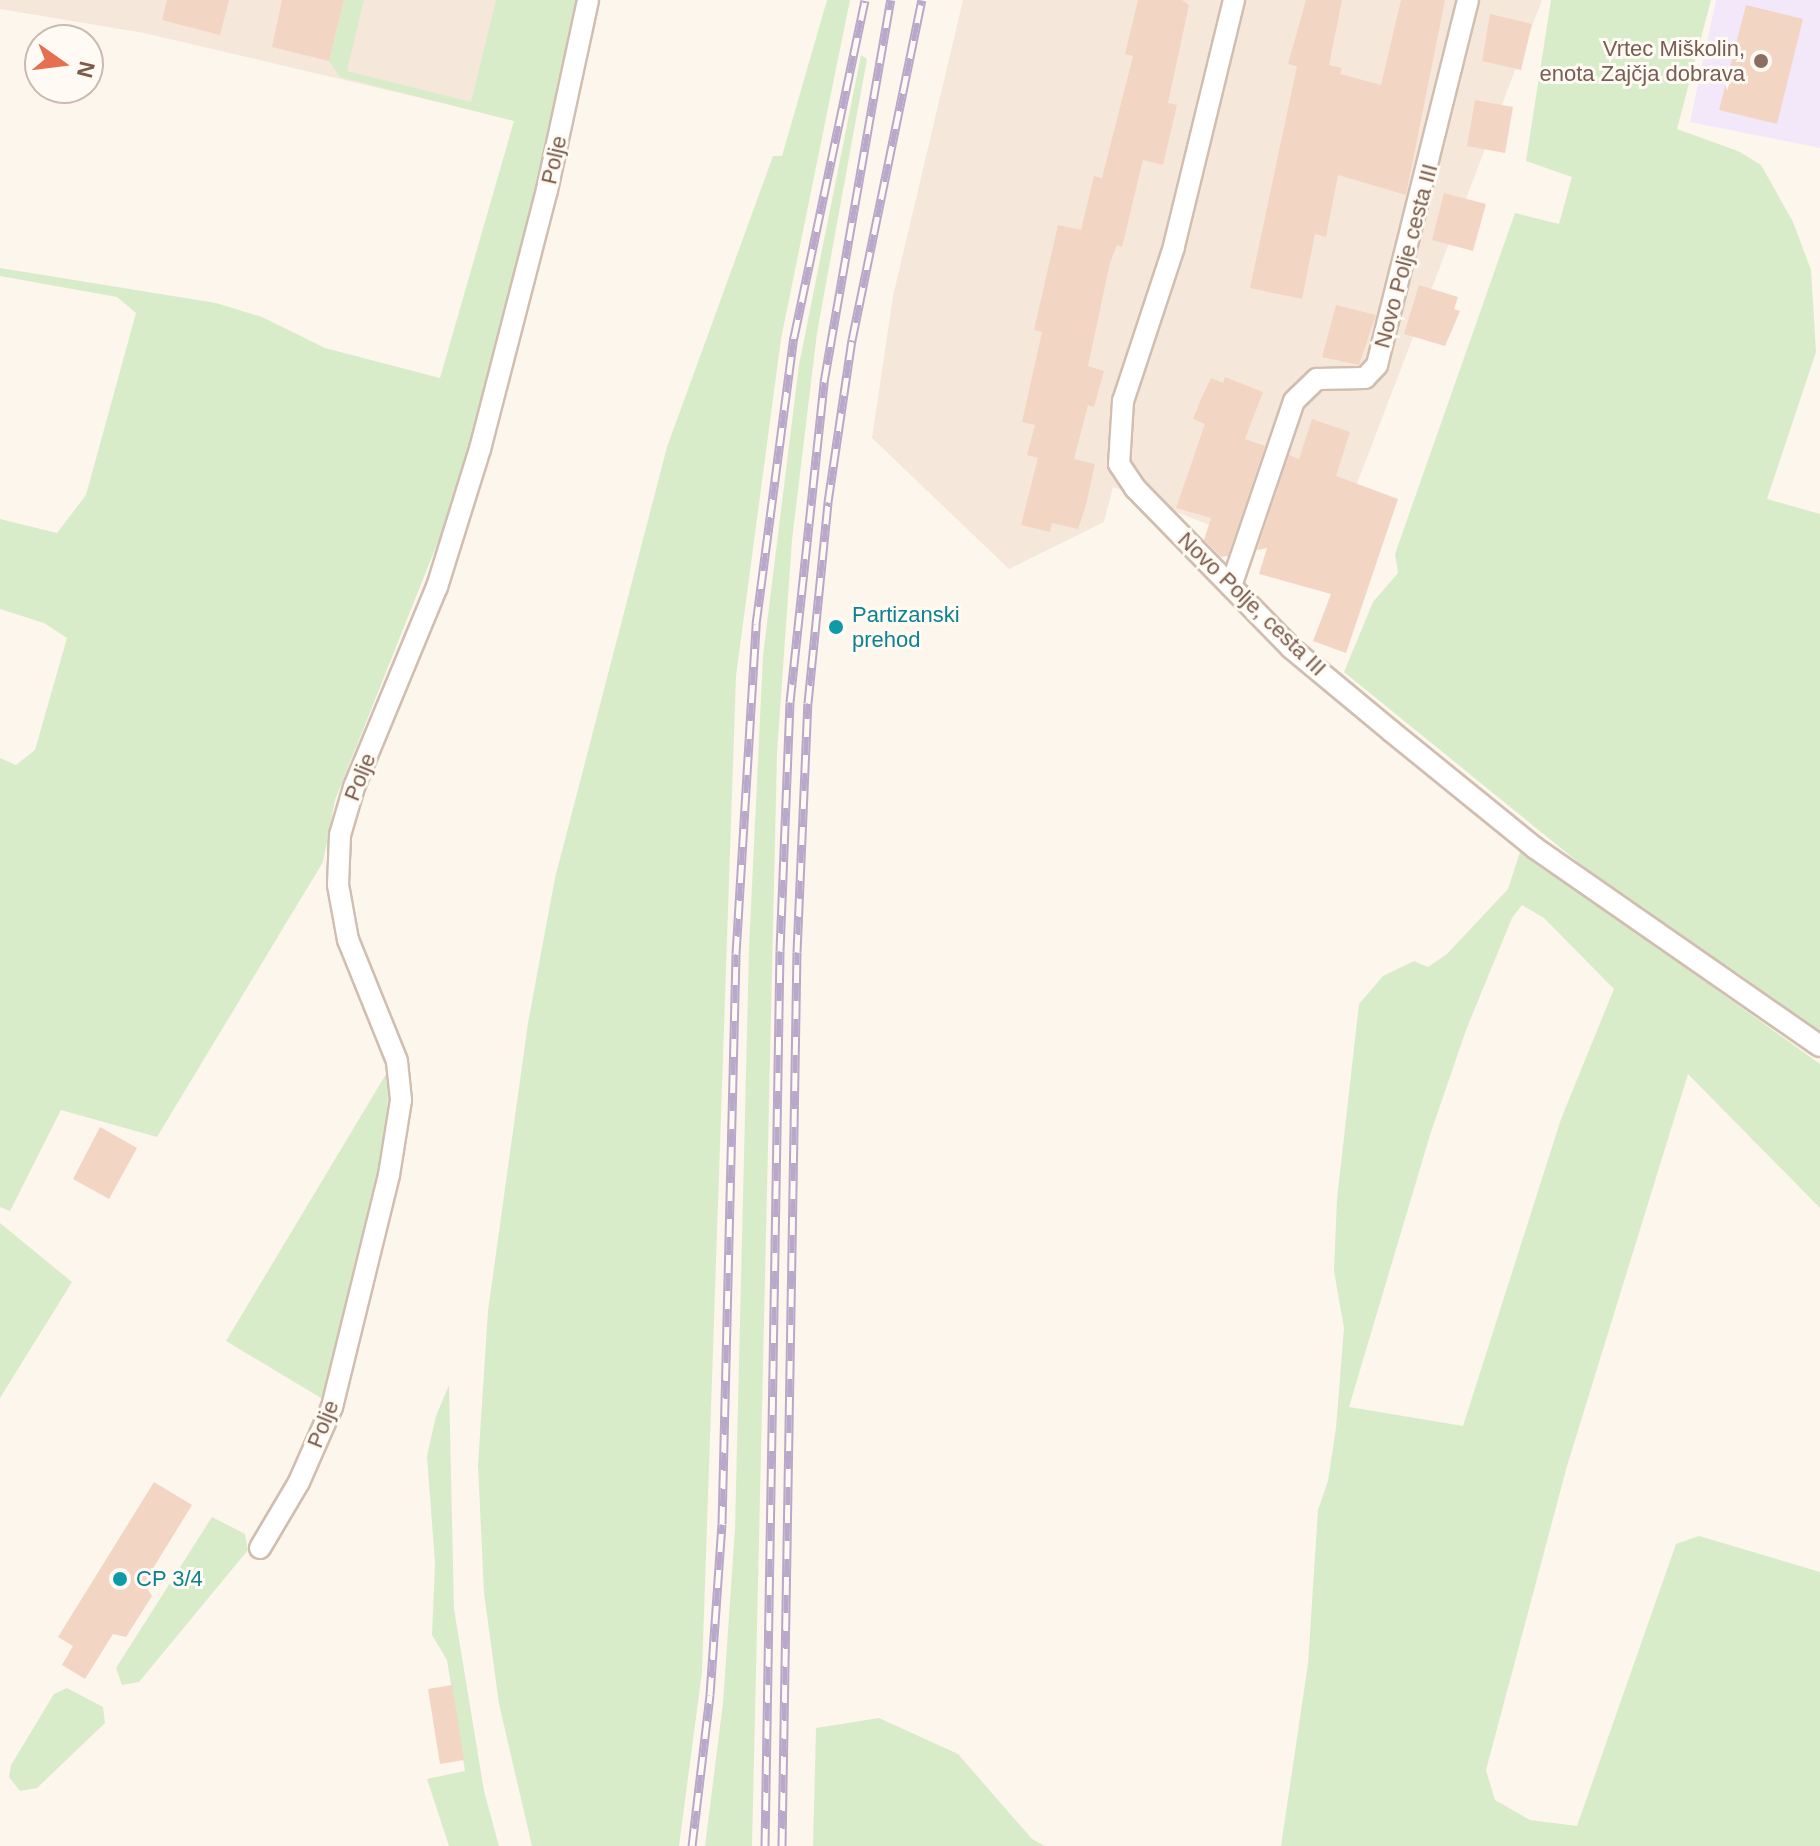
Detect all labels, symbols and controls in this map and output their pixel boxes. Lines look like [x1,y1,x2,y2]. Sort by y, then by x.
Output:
north arrow [24,24,104,104]
place label: Vrtec Miškolin, enota Zajčja dobrava [1540,35,1745,86]
marker: Vrtec Miškolin, enota Zajčja dobrava [1752,52,1770,70]
text: N [72,59,100,80]
street label: Polje [536,133,572,187]
street label: Novo Polje cesta III [1369,161,1443,351]
street label: Novo Polje, cesta III [1172,527,1332,681]
place label: Partizanski prehod [852,601,960,652]
marker: Partizanski prehod [827,618,845,636]
street label: Polje [339,749,381,805]
street label: Polje [302,1396,344,1452]
place label: CP 3/4 [136,1566,203,1592]
marker: CP 3/4 [111,1570,129,1588]

